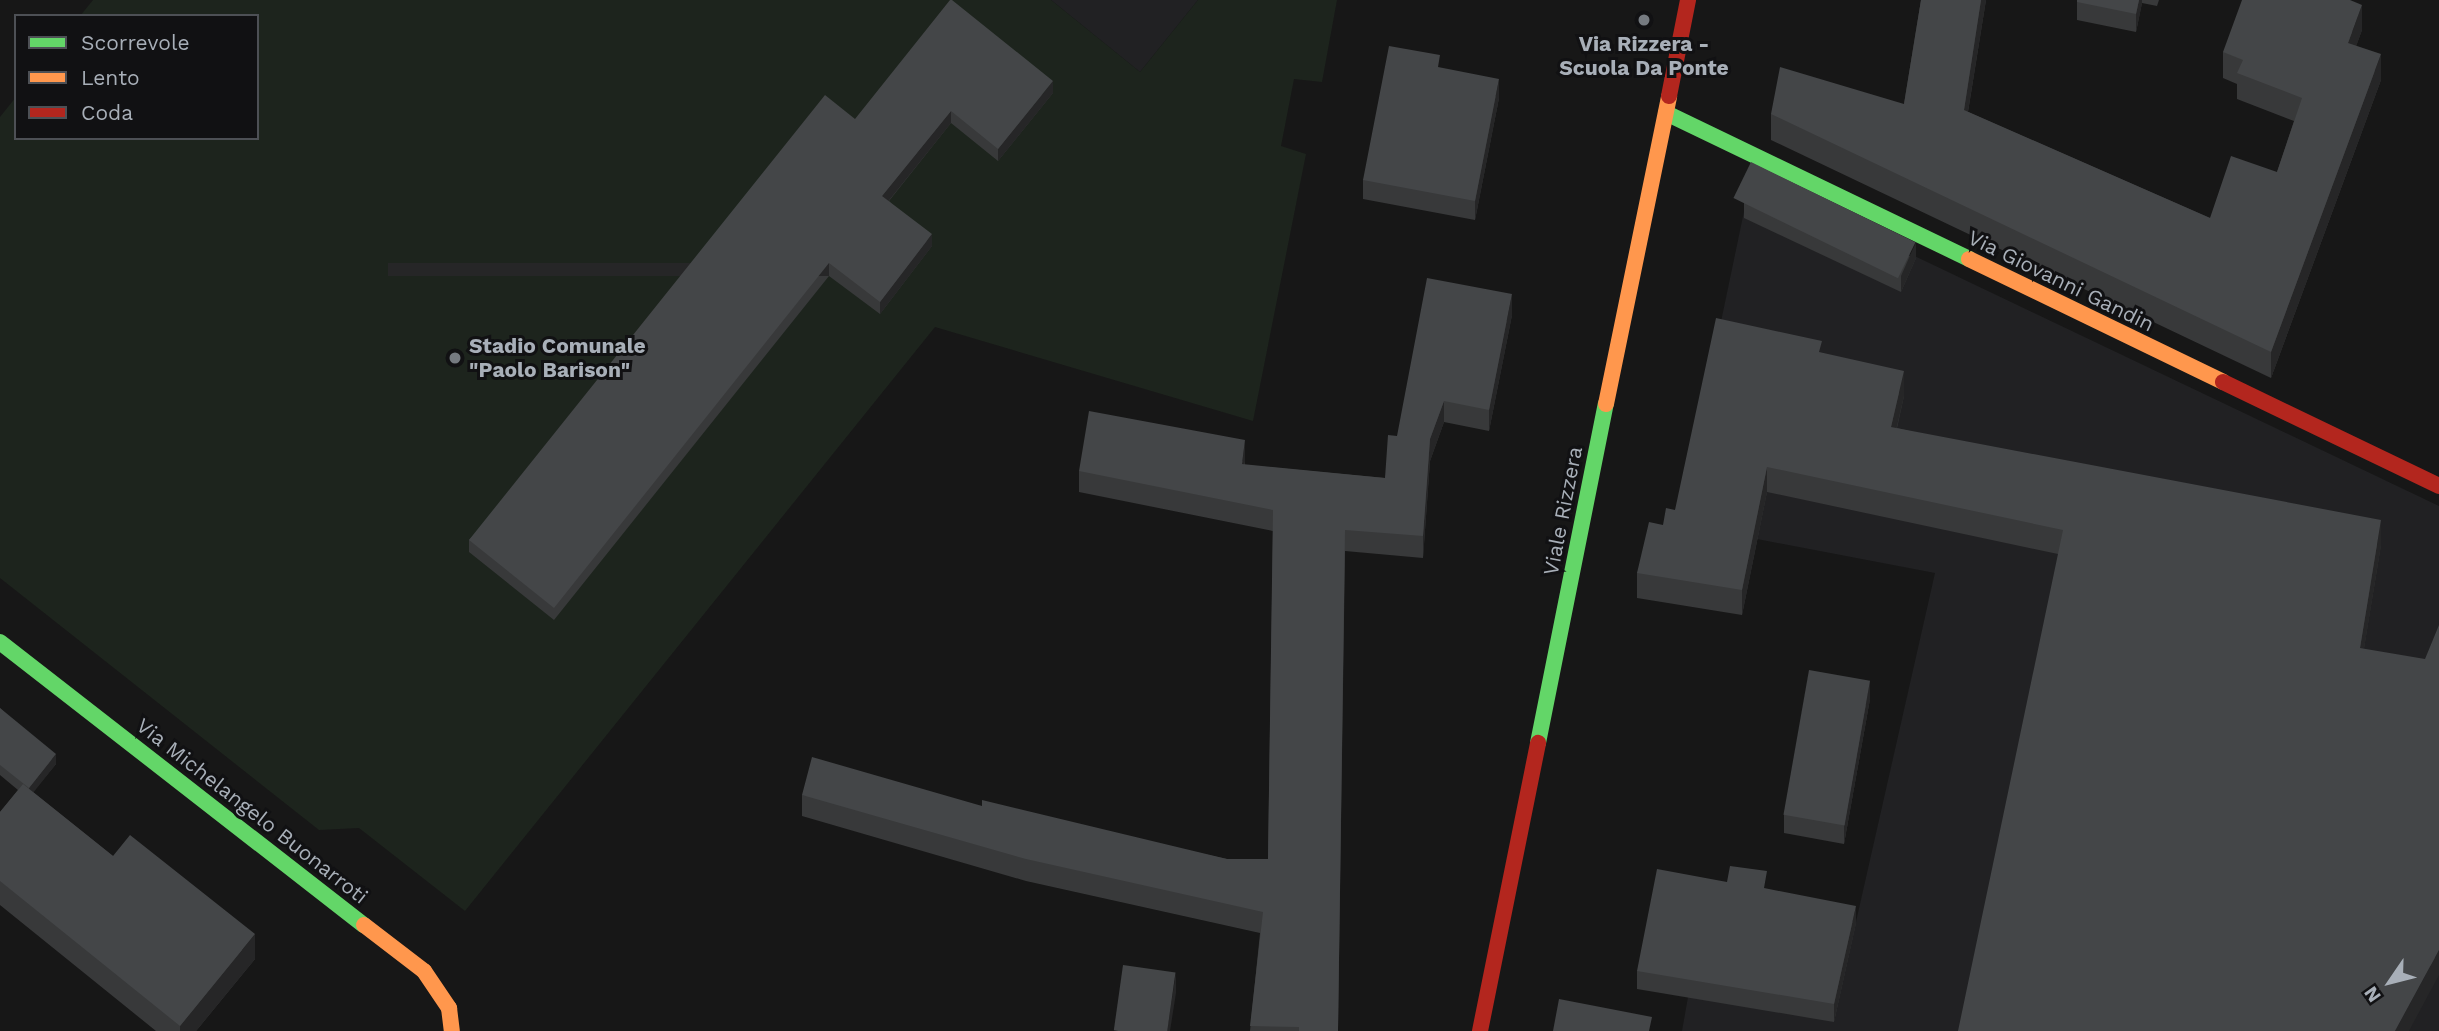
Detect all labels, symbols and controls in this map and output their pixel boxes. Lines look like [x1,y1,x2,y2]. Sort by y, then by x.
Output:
marker: Via Rizzera - Scuola Da Ponte [1636,12,1652,28]
legend [14,14,259,140]
text: Scorrevole [81,30,190,55]
place label: Via Rizzera - Scuola Da Ponte [1559,31,1729,81]
text: Lento [81,65,140,90]
text: Coda [81,100,133,125]
street label: Via Giovanni Gandin [1963,225,2159,337]
place label: Stadio Comunale "Paolo Barison" [469,333,646,383]
marker: Stadio Comunale "Paolo Barison" [447,350,463,366]
street label: Viale Rizzera [1538,444,1588,578]
street label: Via Michelangelo Buonarroti [131,713,373,909]
north arrow [2355,947,2425,1017]
text: N [2359,982,2386,1007]

